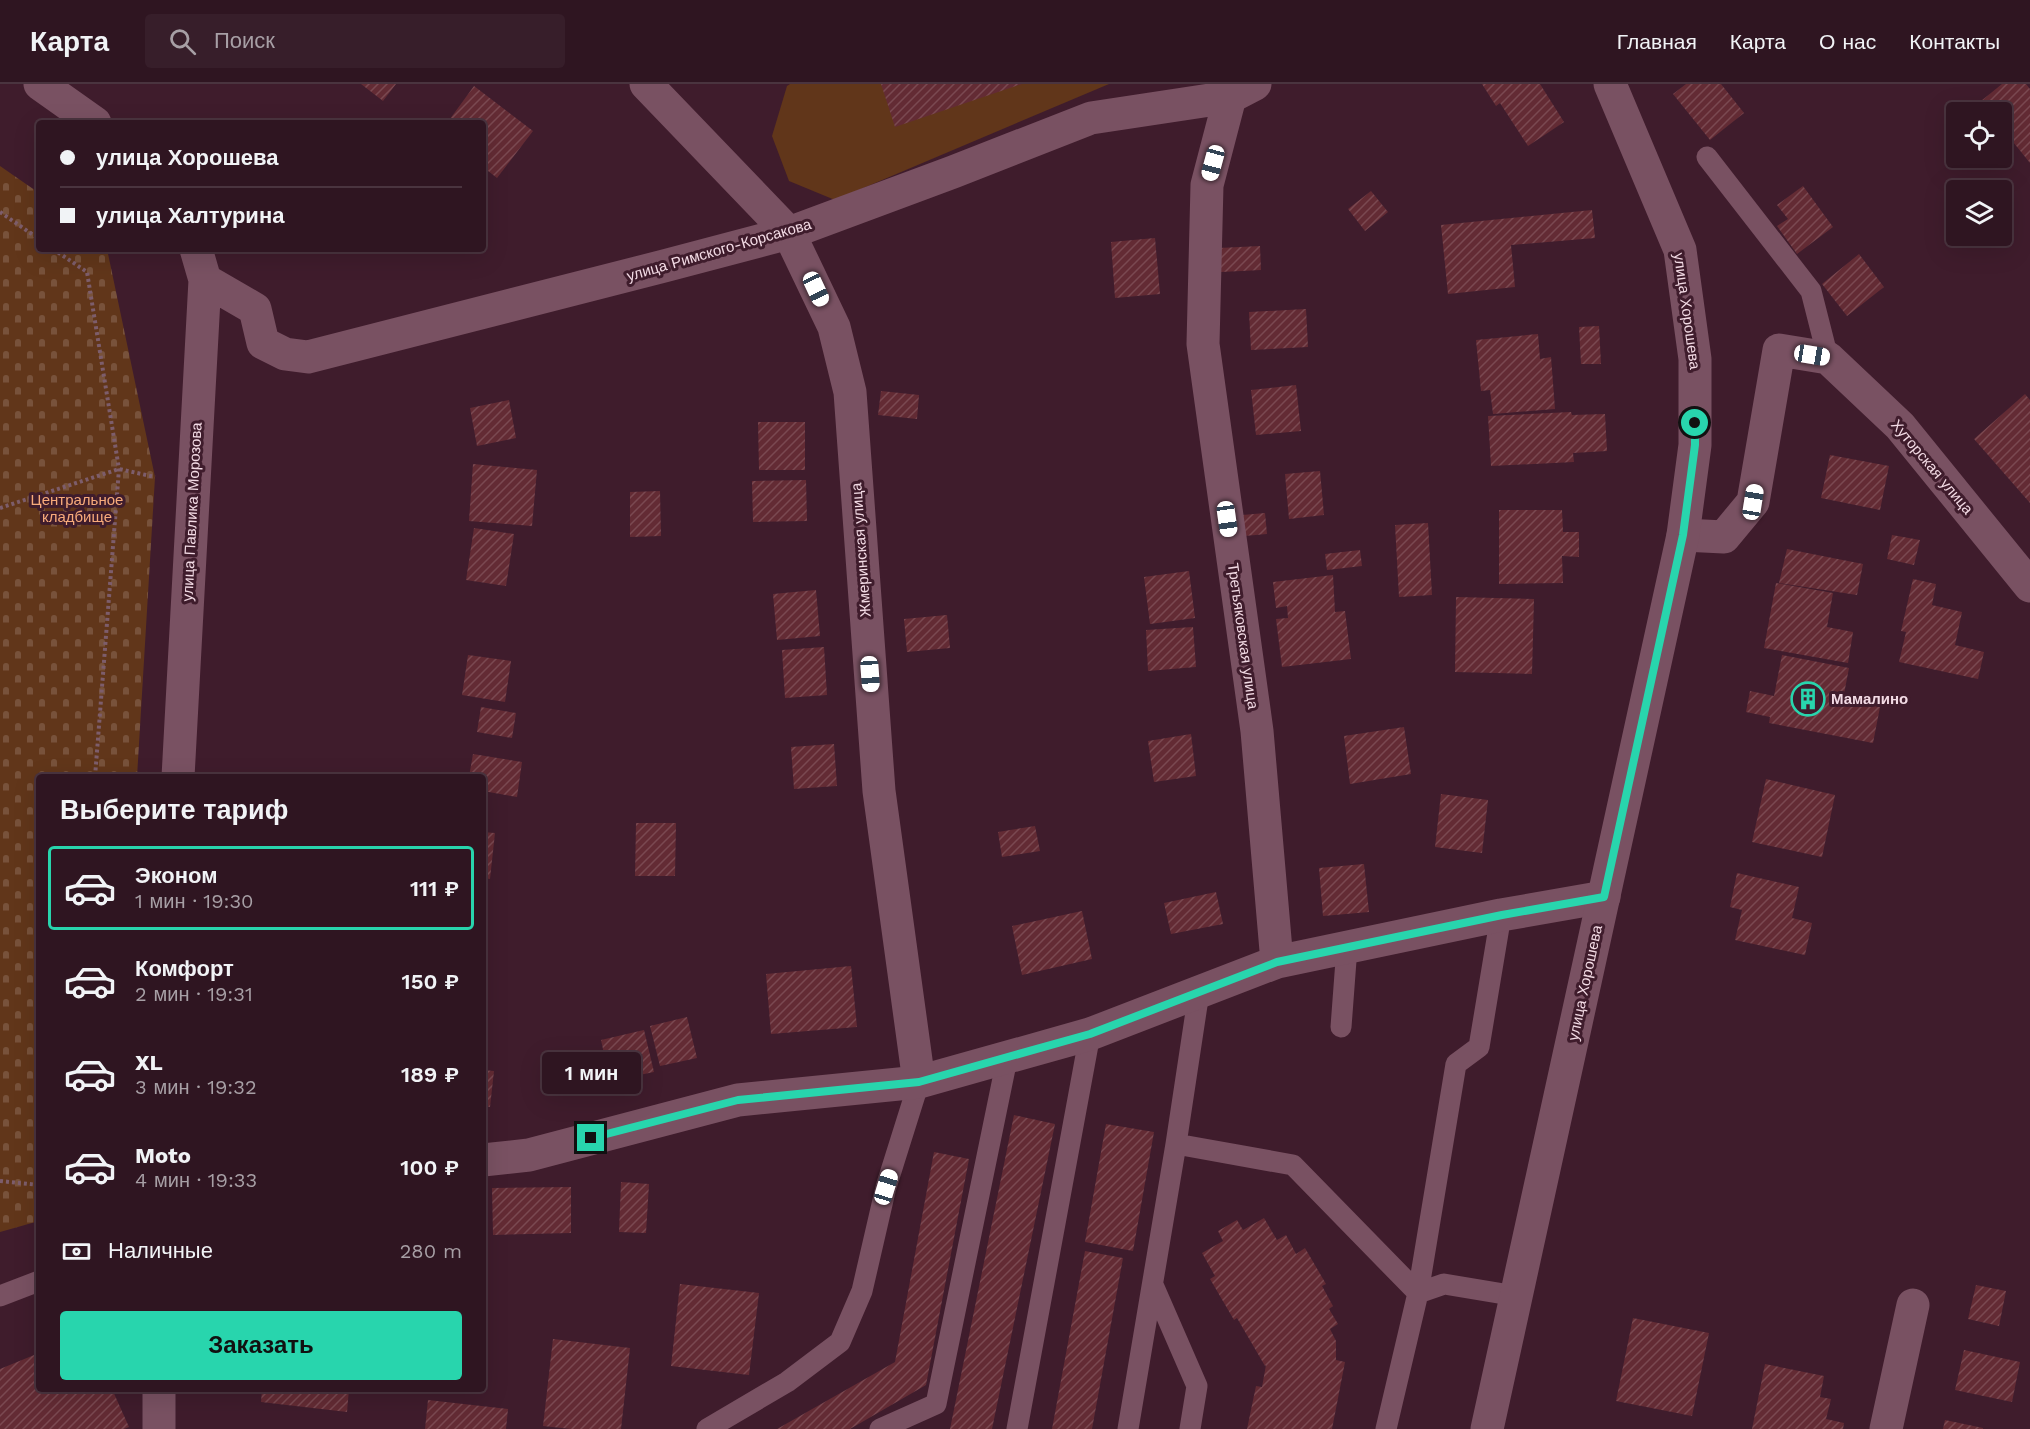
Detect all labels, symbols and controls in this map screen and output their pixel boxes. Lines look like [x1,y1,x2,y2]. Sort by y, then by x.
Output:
search box [145,14,565,68]
text: Карта [30,25,109,58]
icon: search [166,25,199,58]
text: Поиск [214,28,275,53]
text: Главная [1617,29,1697,54]
text: Карта [1730,29,1786,54]
text: О нас [1819,29,1876,54]
text: Контакты [1909,29,2000,54]
map controls [1946,102,2012,246]
button: locate [1946,102,2012,168]
car [1200,143,1226,183]
text: улица Хорошева [96,145,279,170]
button: layers [1946,180,2012,246]
text: улица Халтурина [96,203,284,228]
street label: улица Римского-Корсакова [625,215,814,285]
street label: улица Хорошева [1670,251,1704,371]
car [800,269,832,309]
car [1793,343,1831,367]
route start [1681,409,1708,436]
street label: Хуторская улица [1887,416,1977,518]
street label: улица Павлика Морозова [178,421,206,602]
street label: Жмеринская улица [847,482,875,618]
car [1741,483,1765,521]
park label: Центральное кладбище [31,491,123,526]
car [1216,500,1238,538]
street label: Третьяковская улица [1224,562,1262,711]
car [860,655,880,693]
building icon: Мамалино [1790,681,1826,717]
place label: Мамалино [1831,690,1908,708]
text: Выберите тариф [60,794,288,826]
icon: car [63,861,117,915]
text: Эконом [135,863,218,888]
text: 111 ₽ [410,876,459,901]
text: 1 мин · 19:30 [135,889,254,913]
street label: улица Хорошева [1564,923,1606,1042]
icon: car [63,954,117,1008]
text: Комфорт [135,956,234,981]
text: 150 ₽ [401,969,459,994]
text: 2 мин · 19:31 [135,982,253,1006]
icon: car [63,1047,117,1101]
text: XL [135,1050,163,1075]
callout: 1 мин [542,1051,640,1093]
text: 1 мин [565,1061,618,1085]
text: 189 ₽ [401,1062,459,1087]
text: 3 мин · 19:32 [135,1075,257,1099]
route end [577,1124,604,1151]
icon: car [63,1140,117,1194]
text: Moto [135,1143,191,1168]
text: 100 ₽ [400,1155,459,1180]
car [872,1167,900,1207]
text: 4 мин · 19:33 [135,1168,257,1192]
icon: cash [60,1235,93,1268]
text: Наличные [108,1238,213,1263]
text: 280 m [400,1239,462,1263]
button: Заказать [60,1311,462,1380]

